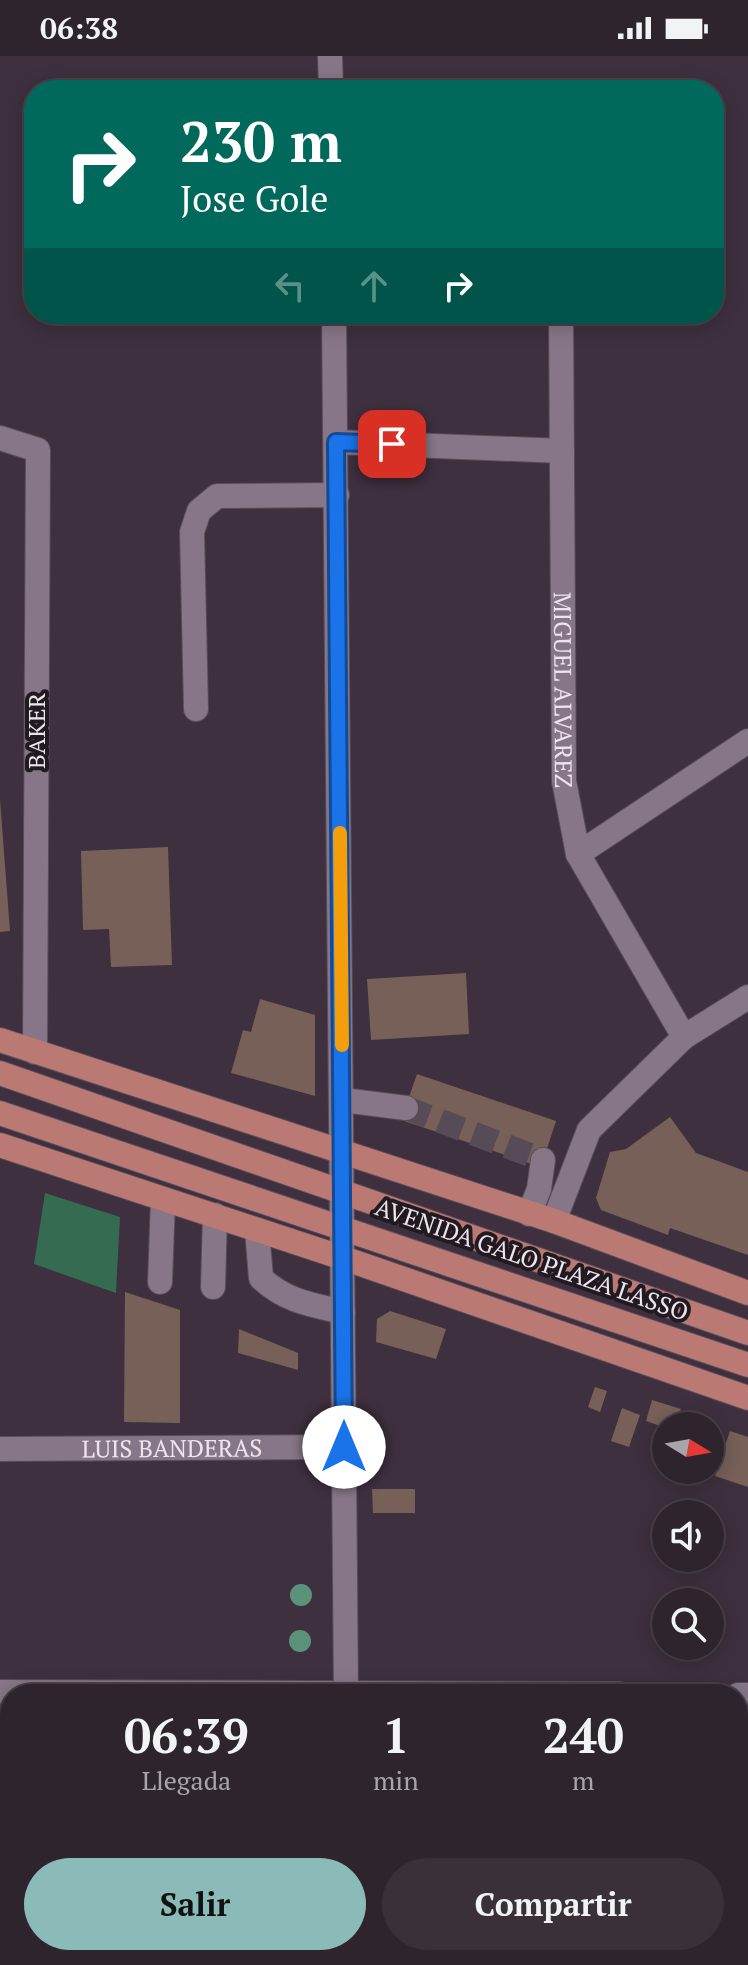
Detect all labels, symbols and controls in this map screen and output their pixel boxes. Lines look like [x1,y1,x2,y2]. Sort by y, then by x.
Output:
text: 06:38 [40,8,118,48]
text: 230 m [180,104,342,178]
icon: right [48,112,152,216]
text: Jose Gole [180,175,328,222]
icon: left [268,264,312,308]
icon: ahead [352,264,396,308]
icon: right [436,264,480,308]
pin [358,410,426,478]
icon: arrive [370,422,414,466]
street label: MIGUEL ALVAREZ [547,592,580,788]
street label: BAKER [20,692,52,769]
street label: AVENIDA GALO PLAZA LASSO [371,1190,693,1328]
position arrow [302,1405,386,1489]
north arrow [652,1412,724,1484]
map controls [652,1412,724,1660]
street label: LUIS BANDERAS [82,1431,262,1465]
button: sound [652,1500,724,1572]
button: search [652,1588,724,1660]
text: 06:39 [124,1703,249,1767]
text: 1 [382,1703,409,1767]
text: 240 [543,1703,624,1767]
text: Llegada [142,1763,231,1797]
text: min [373,1763,419,1797]
text: m [572,1763,595,1797]
button: Salir [24,1858,366,1950]
button: Compartir [382,1858,724,1950]

